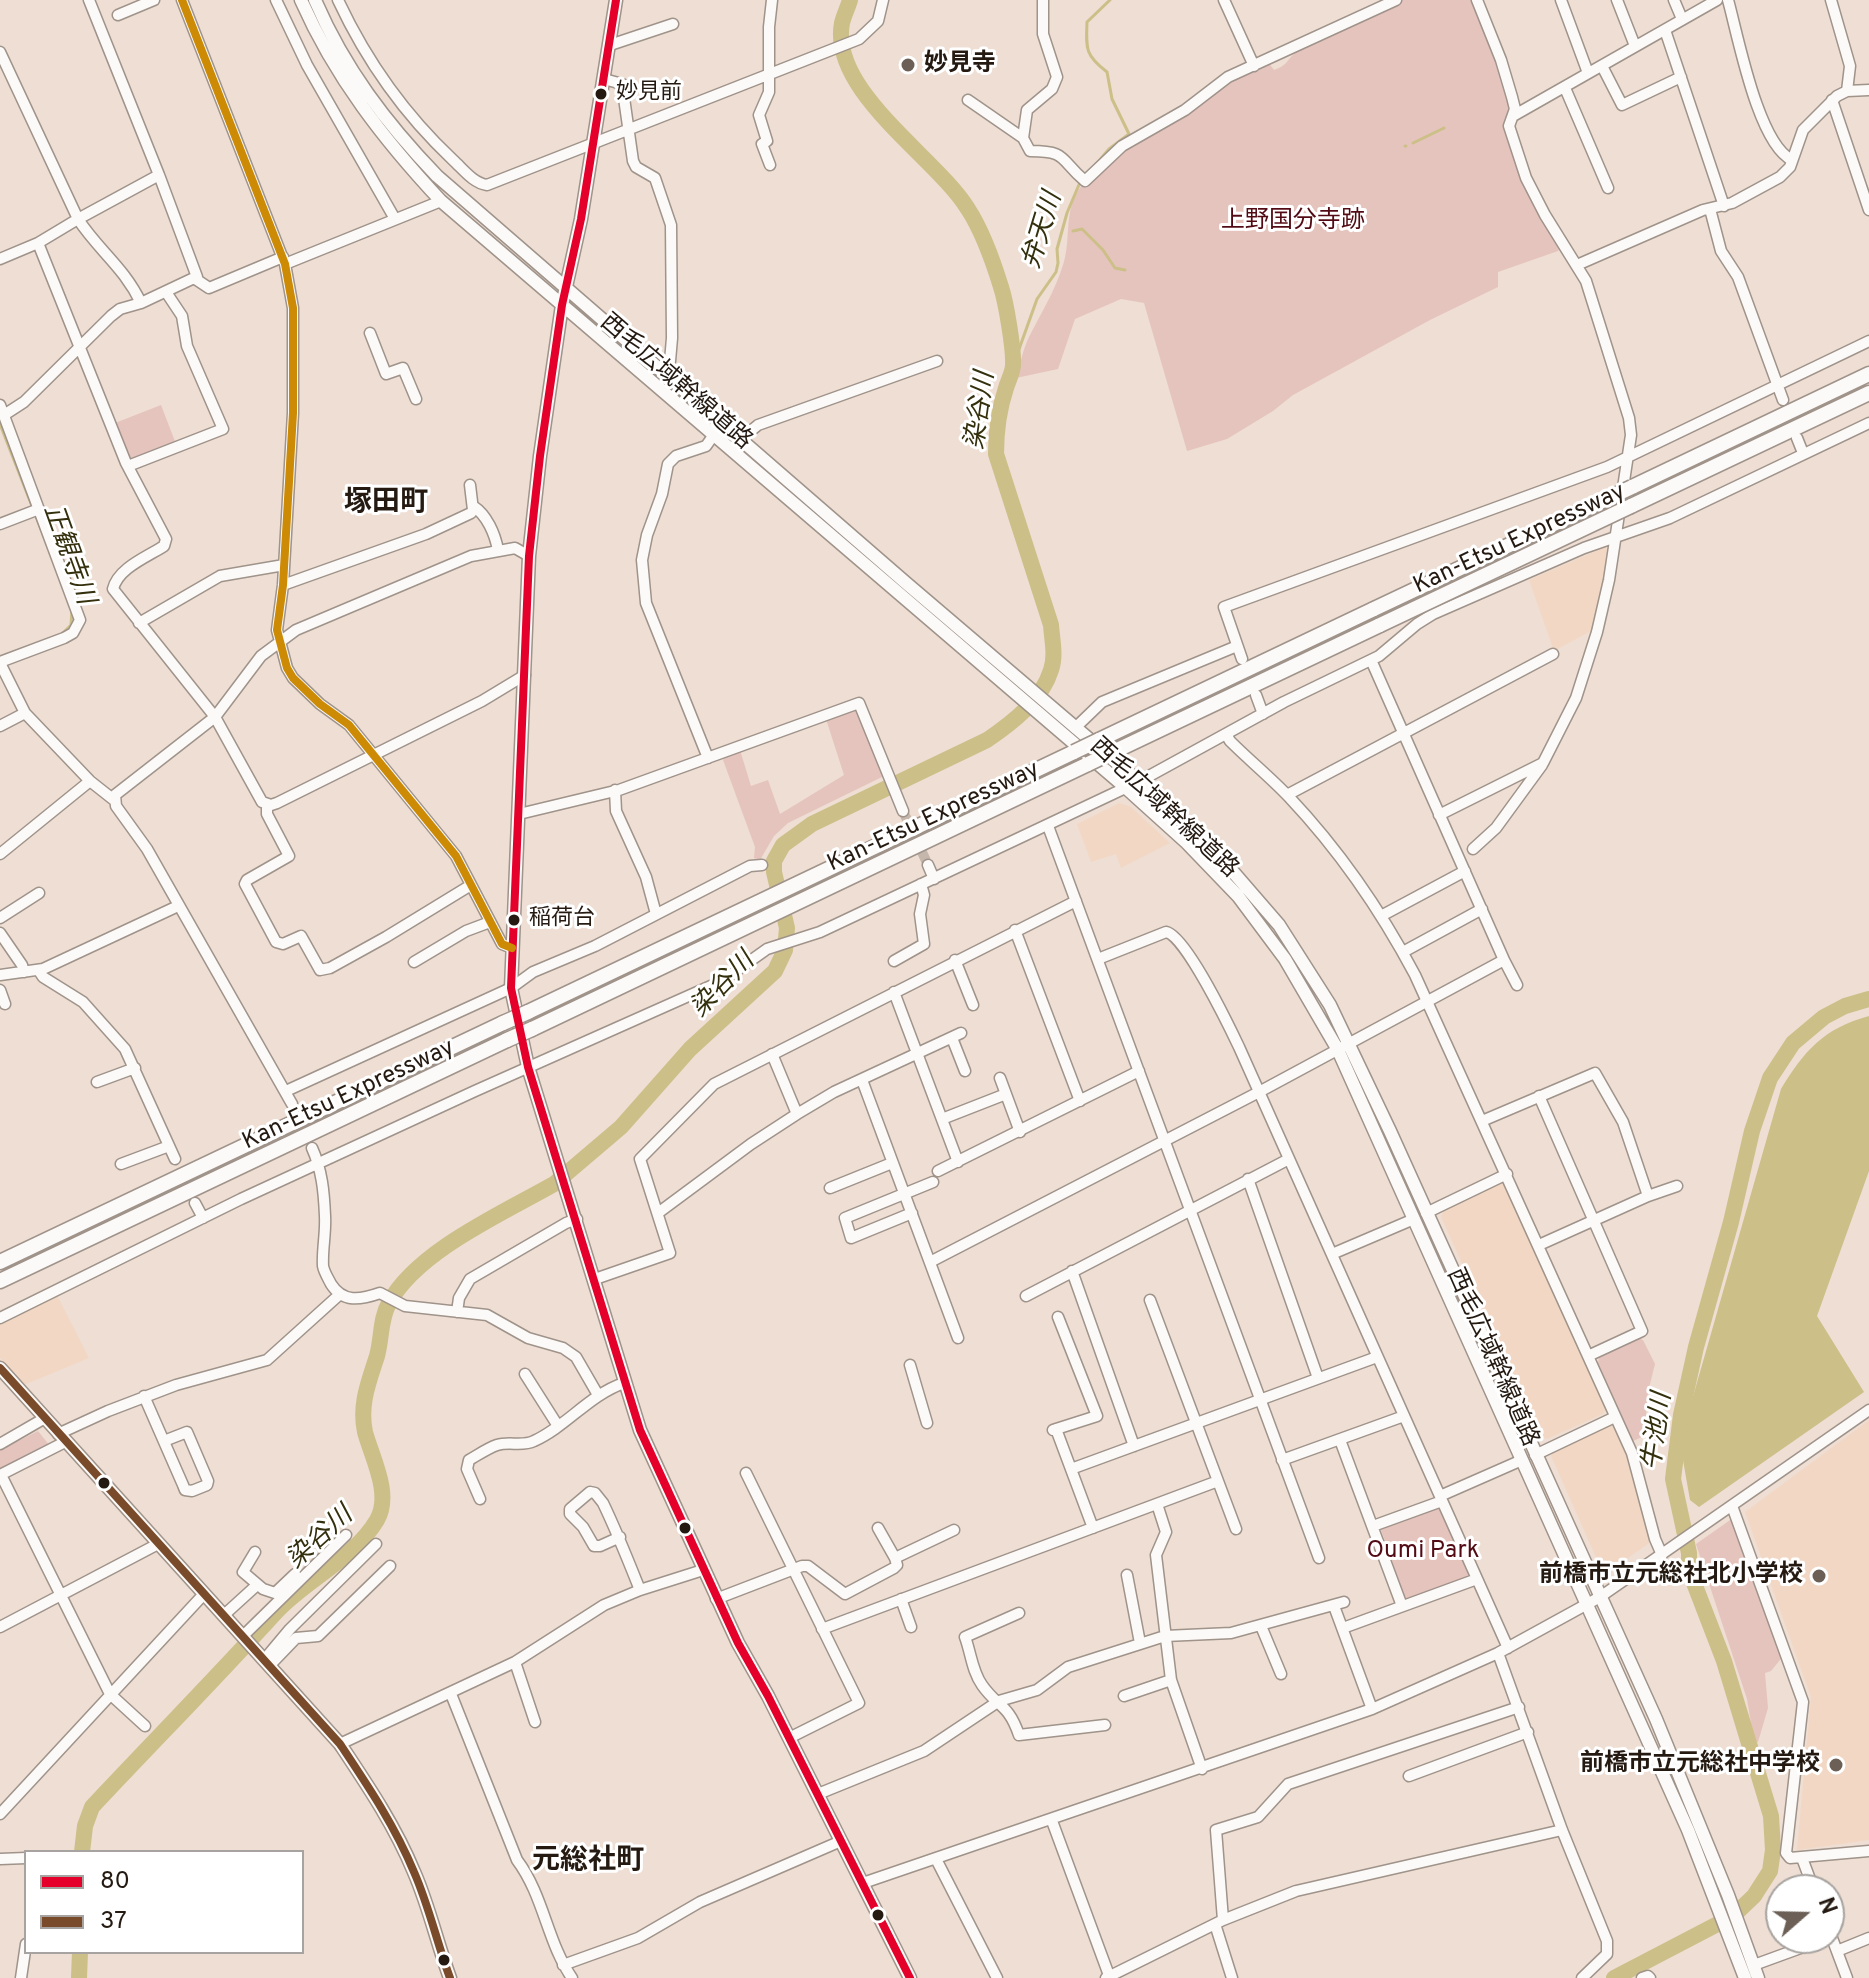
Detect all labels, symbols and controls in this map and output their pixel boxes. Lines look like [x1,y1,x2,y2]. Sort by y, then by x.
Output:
place label: 妙見寺 [924,51,996,79]
marker: 妙見寺 [899,56,917,74]
place label: 妙見前 [616,81,682,107]
marker: 妙見前 [593,86,609,102]
water label: 弁天川 [1018,189,1070,273]
park label: 上野国分寺跡 [1221,208,1365,236]
street label: 西毛広域幹線道路 [593,309,757,457]
water label: 染谷川 [961,370,1003,452]
street label: Kan-Etsu Expressway [1409,478,1631,602]
district label: 塚田町 [344,487,428,521]
water label: 正観寺川 [35,501,99,609]
street label: 西毛広域幹線道路 [1083,733,1243,885]
street label: Kan-Etsu Expressway [823,756,1045,880]
place label: 稲荷台 [529,907,595,933]
marker: 稲荷台 [506,912,522,928]
water label: 染谷川 [686,947,762,1025]
street label: Kan-Etsu Expressway [238,1034,460,1158]
street label: 西毛広域幹線道路 [1439,1264,1543,1452]
water label: 牛池川 [1638,1391,1680,1473]
unlabelled marker [96,1475,112,1491]
water label: 染谷川 [282,1501,360,1577]
unlabelled marker [677,1520,693,1536]
park label: Oumi Park [1367,1538,1479,1566]
place label: 前橋市立元総社北小学校 [1539,1562,1803,1590]
marker: 前橋市立元総社北小学校 [1810,1567,1828,1585]
place label: 前橋市立元総社中学校 [1580,1751,1820,1779]
marker: 前橋市立元総社中学校 [1827,1756,1845,1774]
district label: 元総社町 [532,1845,644,1879]
legend [24,1850,304,1954]
text: 80 [100,1867,130,1897]
north arrow [1765,1874,1845,1954]
text: N [1811,1894,1842,1918]
text: 37 [100,1907,127,1937]
unlabelled marker [870,1907,886,1923]
unlabelled marker [436,1952,452,1968]

